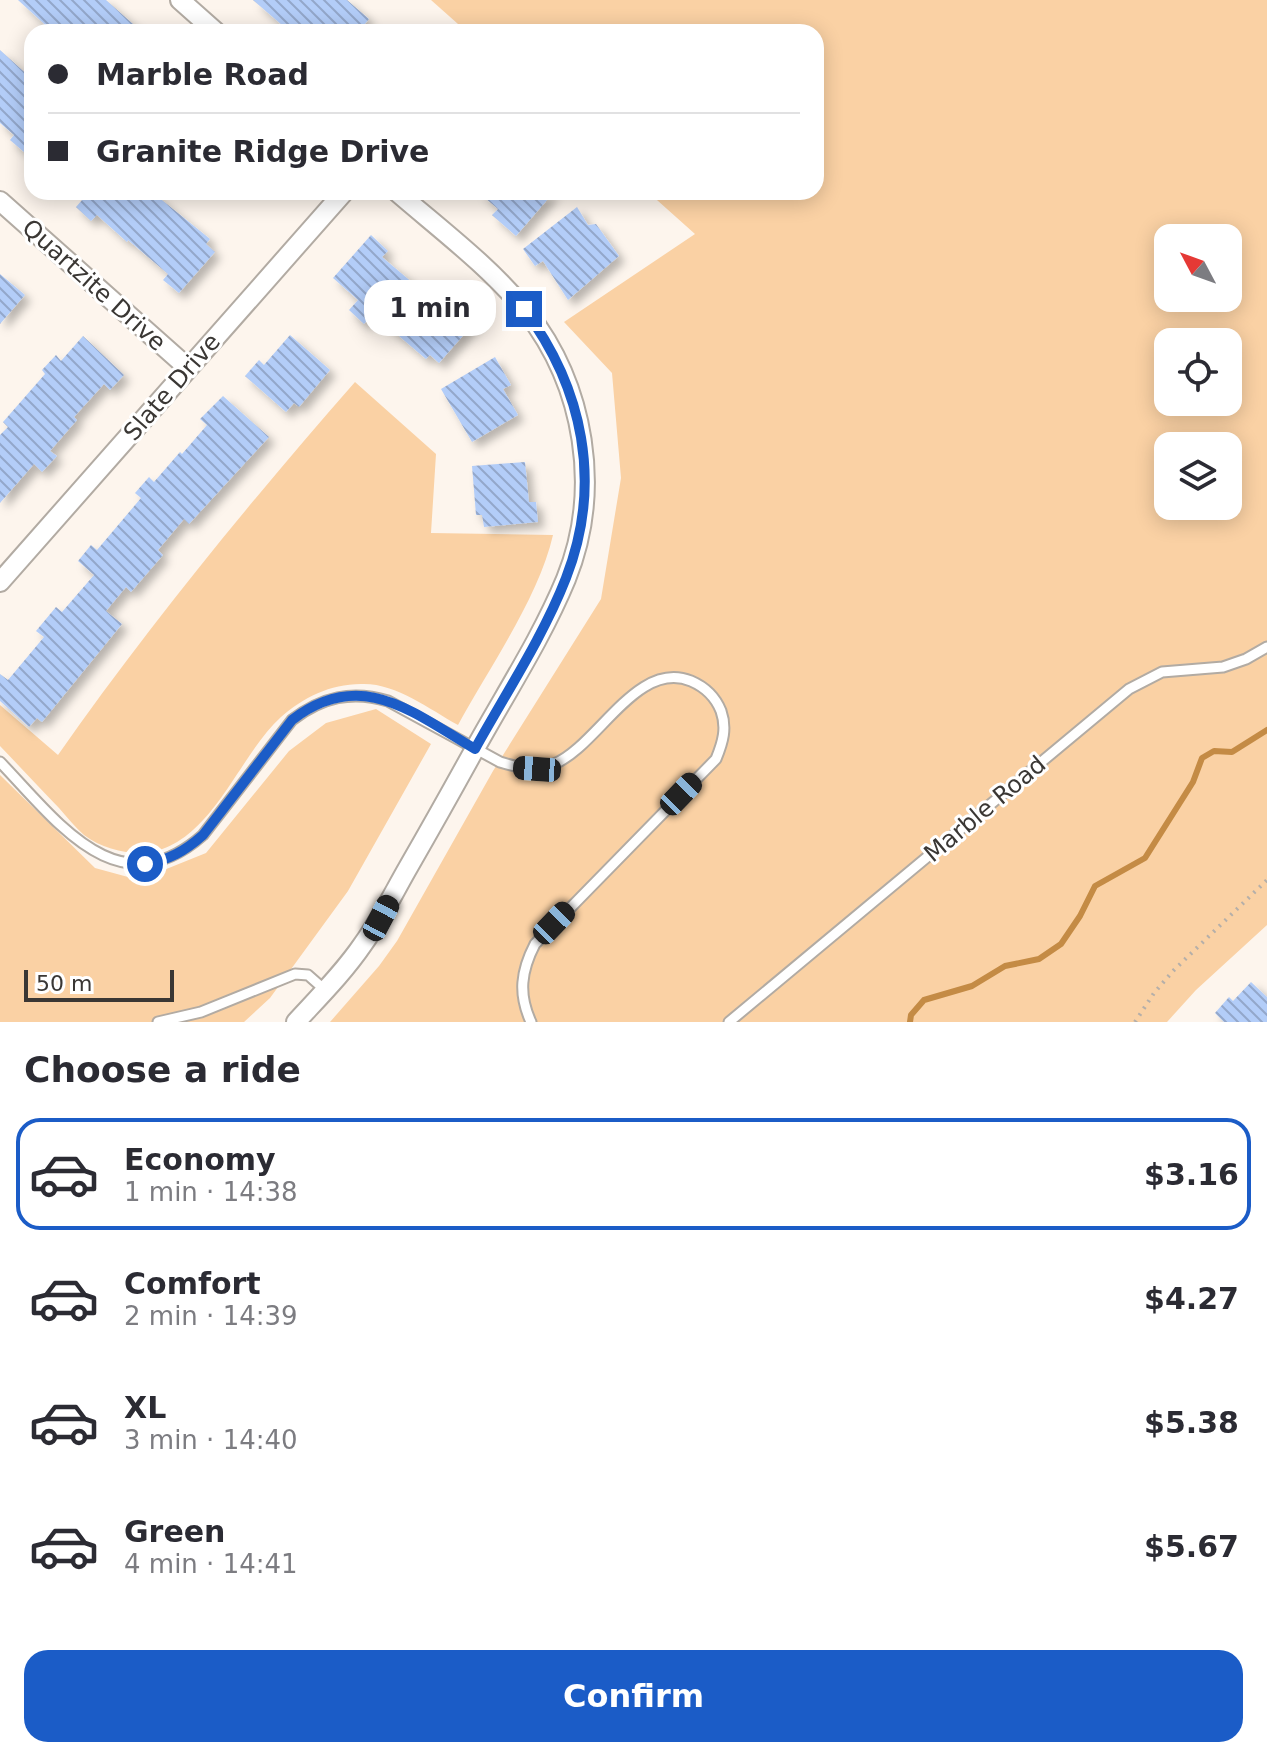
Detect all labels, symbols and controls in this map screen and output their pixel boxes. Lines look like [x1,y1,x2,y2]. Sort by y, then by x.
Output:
text: Marble Road [96,57,309,92]
text: Granite Ridge Drive [96,134,429,169]
street label: Quartzite Drive [17,213,171,357]
north arrow [1154,224,1242,312]
map controls [1154,224,1242,520]
callout: 1 min [364,281,496,337]
route end [506,291,542,327]
text: 1 min [389,293,471,323]
street label: Slate Drive [118,328,226,446]
button: locate [1154,328,1242,416]
button: layers [1154,432,1242,520]
street label: Marble Road [919,750,1051,868]
car [512,755,562,783]
car [656,768,706,820]
route start [127,846,163,882]
car [359,891,403,945]
car [529,897,579,949]
scale bar [24,966,174,1002]
text: 50 m [36,971,92,996]
text: Choose a ride [24,1049,301,1090]
icon: car [28,1138,100,1210]
text: Economy [124,1142,276,1177]
text: $3.16 [1144,1157,1239,1192]
text: 1 min · 14:38 [124,1177,298,1207]
icon: car [28,1262,100,1334]
text: Comfort [124,1266,261,1301]
text: $4.27 [1144,1281,1239,1316]
text: 2 min · 14:39 [124,1301,298,1331]
icon: car [28,1386,100,1458]
text: XL [124,1390,166,1425]
text: $5.38 [1144,1405,1239,1440]
text: 3 min · 14:40 [124,1425,298,1455]
icon: car [28,1510,100,1582]
text: Green [124,1514,225,1549]
text: $5.67 [1144,1529,1239,1564]
text: 4 min · 14:41 [124,1549,298,1579]
button: Confirm [24,1650,1243,1742]

